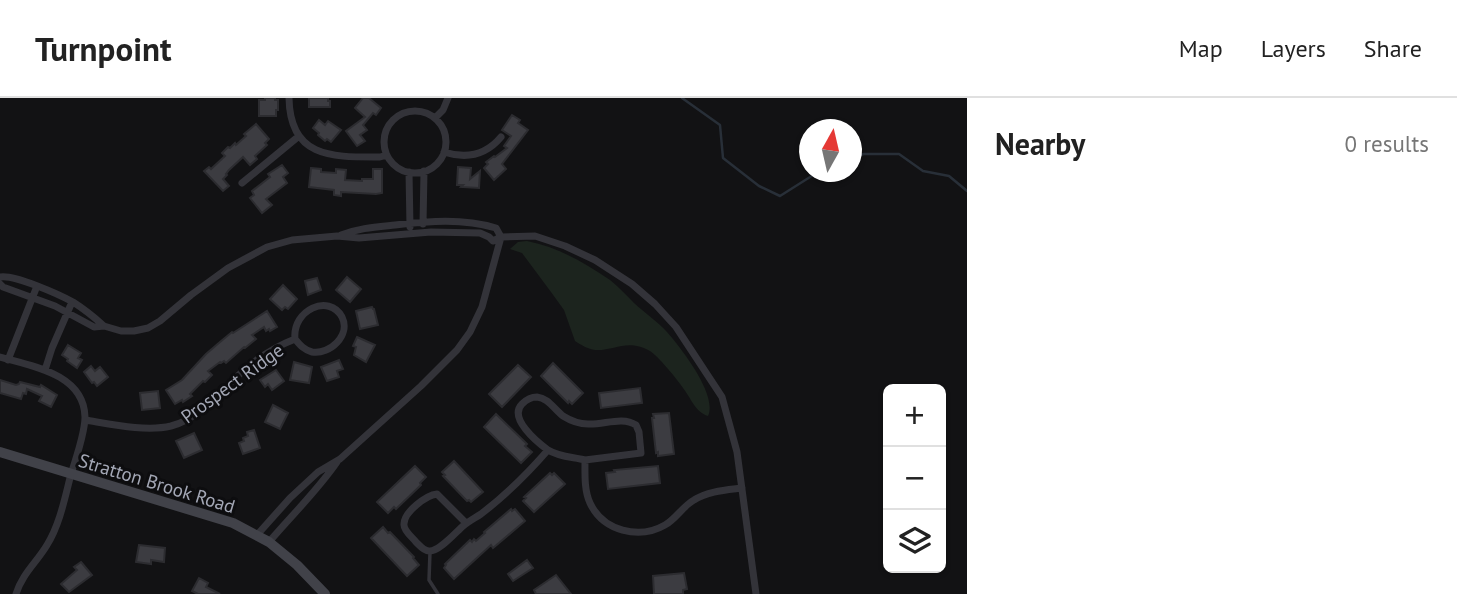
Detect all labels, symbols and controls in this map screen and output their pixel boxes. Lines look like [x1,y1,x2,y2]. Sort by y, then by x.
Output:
text: Turnpoint [35,27,172,70]
text: Map [1179,33,1223,64]
text: Layers [1261,33,1326,64]
text: Share [1364,33,1422,64]
north arrow [799,119,862,182]
text: Nearby [995,124,1085,163]
text: 0 results [1345,129,1429,158]
street label: Prospect Ridge [176,338,288,428]
map controls [883,384,946,573]
button: + [883,384,946,447]
button: − [883,447,946,510]
street label: Stratton Brook Road [76,448,238,518]
button: layers [883,510,946,573]

